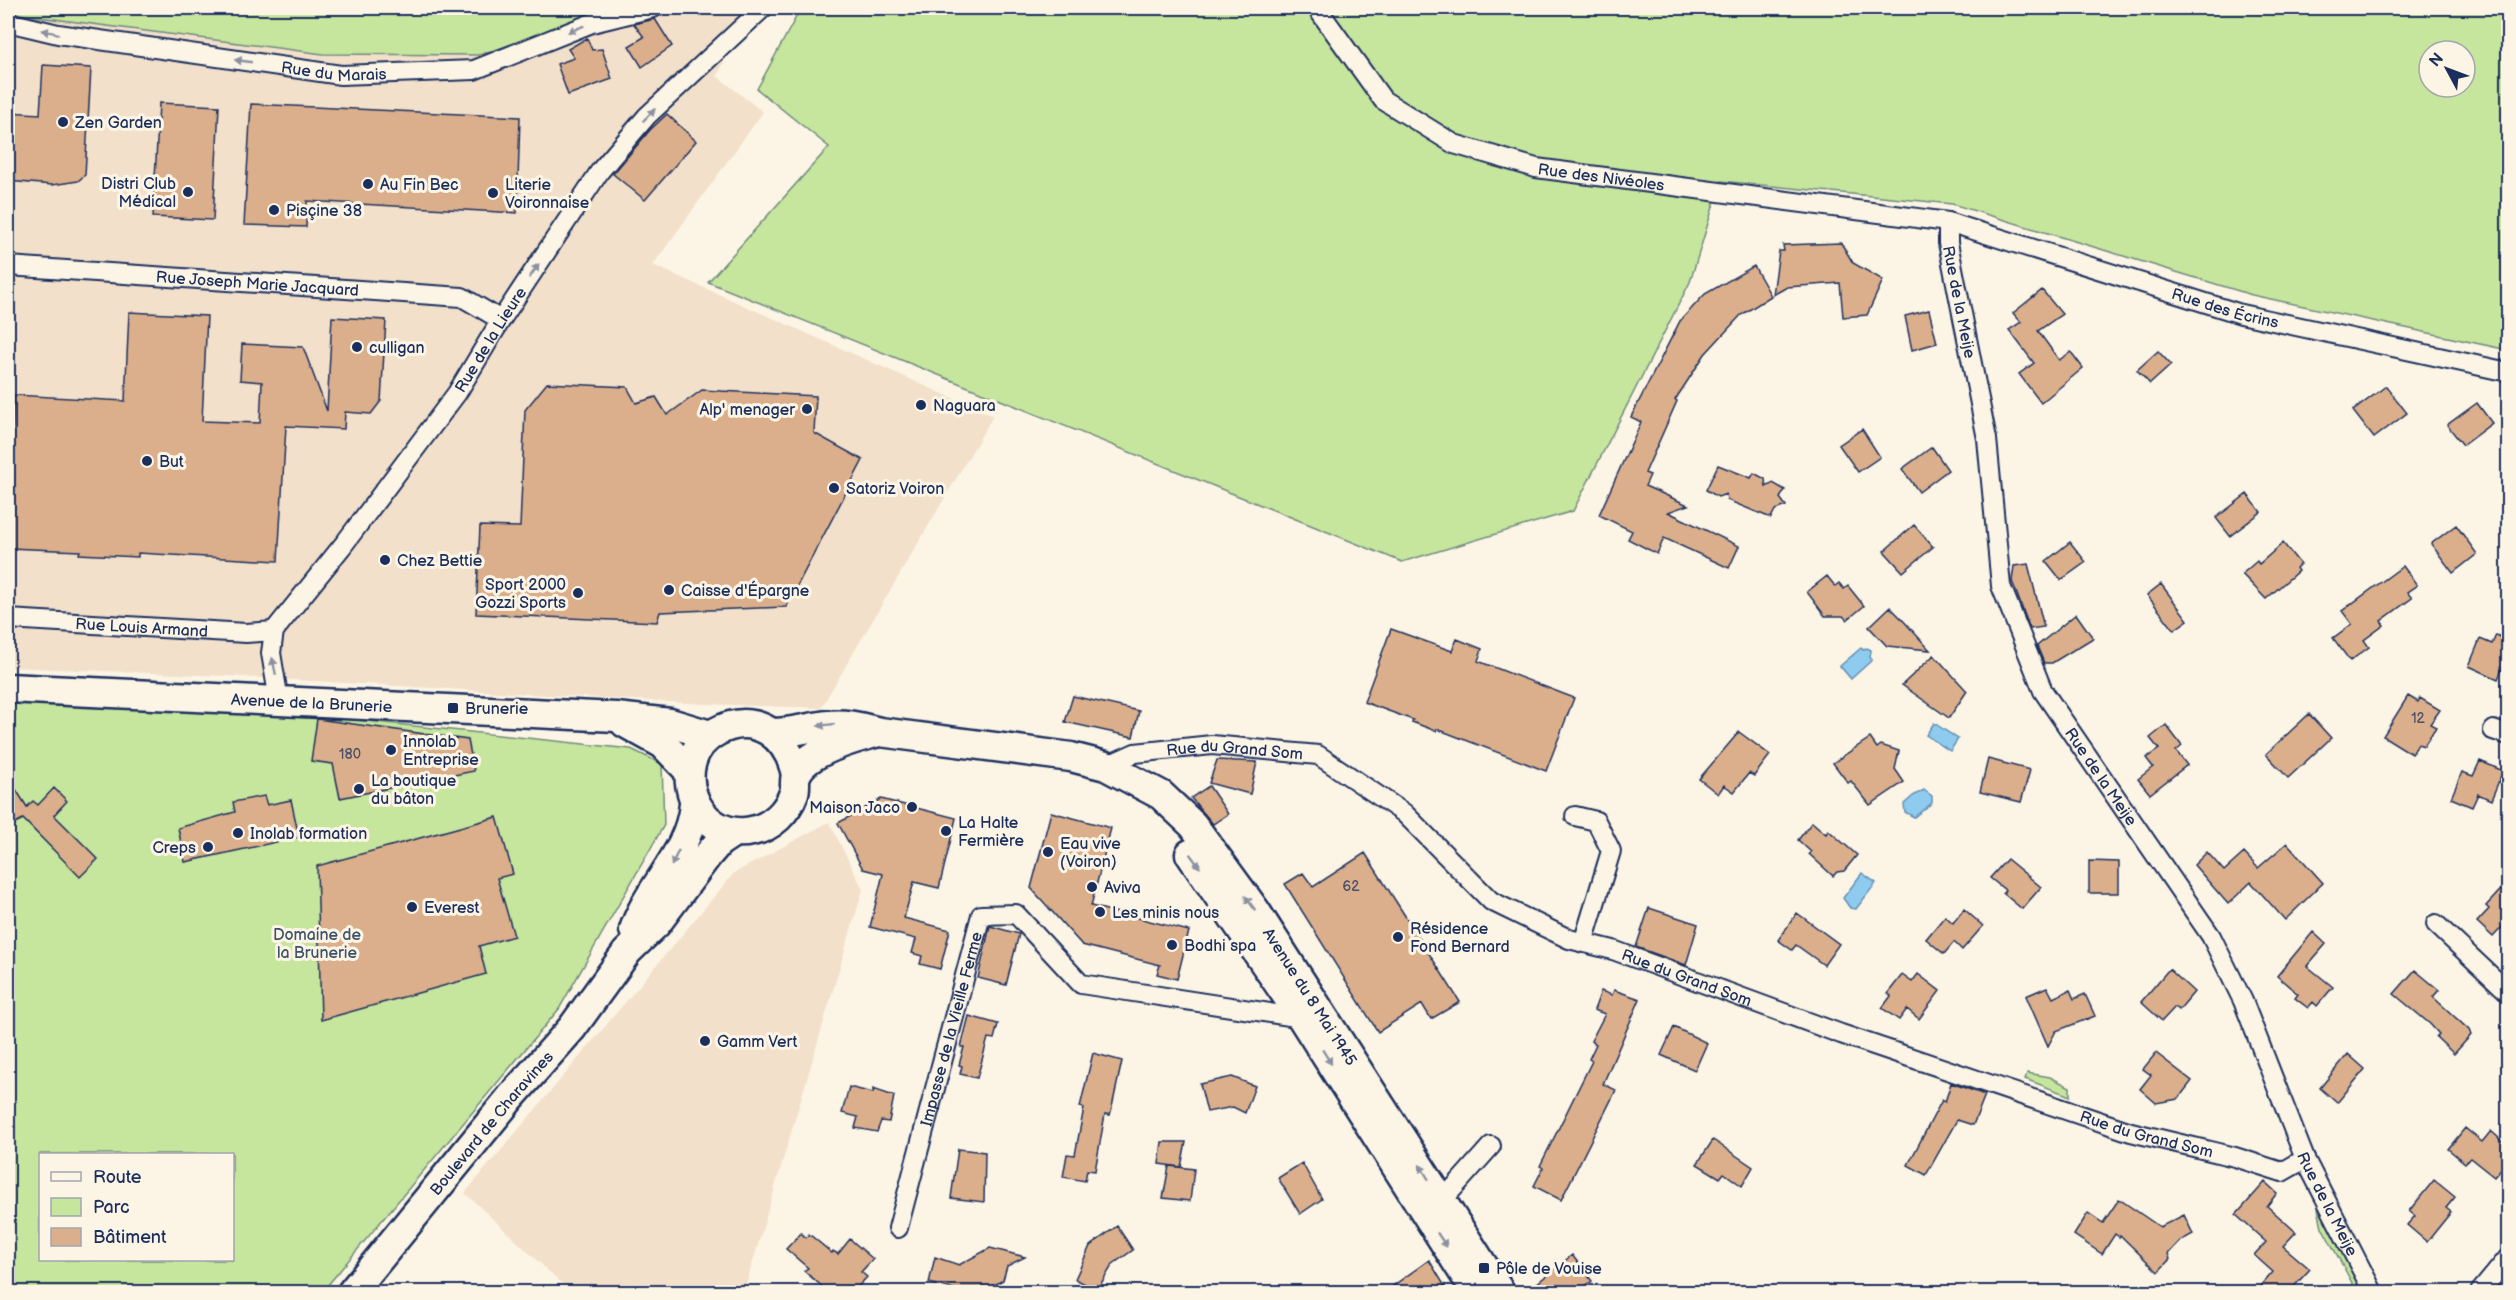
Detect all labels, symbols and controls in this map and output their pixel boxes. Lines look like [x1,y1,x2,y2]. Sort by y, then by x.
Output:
one-way arrow [567,24,585,34]
one-way arrow [41,27,60,36]
north arrow [2417,39,2477,99]
text: N [2426,49,2448,71]
one-way arrow [234,56,253,65]
street label: Rue du Marais [280,58,387,86]
one-way arrow [642,107,656,122]
place label: Zen Garden [74,114,162,133]
marker: Zen Garden [56,115,70,129]
street label: Rue des Nivéoles [1537,160,1666,196]
place label: Distri Club Médical [101,175,176,212]
place label: Au Fin Bec [380,176,458,195]
place label: Literie Voironnaise [505,176,590,213]
marker: Au Fin Bec [361,177,375,191]
marker: Distri Club Médical [181,185,195,199]
marker: Literie Voironnaise [486,186,500,200]
place label: Pisçine 38 [286,202,362,221]
marker: Pisçine 38 [267,203,281,217]
street label: Rue de la Meije [1938,244,1979,361]
one-way arrow [528,264,540,280]
street label: Rue Joseph Marie Jacquard [155,268,359,301]
street label: Rue de la Lieure [452,284,531,396]
street label: Rue des Écrins [2169,285,2280,333]
place label: culligan [369,339,425,358]
marker: culligan [350,340,364,354]
place label: Naguara [933,397,996,416]
marker: Naguara [914,398,928,412]
place label: Alp' menager [699,401,795,420]
marker: Alp' menager [800,402,814,416]
place label: But [159,453,184,472]
marker: But [140,454,154,468]
place label: Satoriz Voiron [846,480,944,499]
marker: Satoriz Voiron [827,481,841,495]
place label: Chez Bettie [397,552,483,571]
marker: Chez Bettie [378,553,392,567]
place label: Sport 2000 Gozzi Sports [475,576,566,613]
place label: Caisse d'Épargne [681,580,810,601]
marker: Caisse d'Épargne [662,583,676,597]
marker: Sport 2000 Gozzi Sports [571,586,585,600]
street label: Rue Louis Armand [75,615,209,642]
one-way arrow [269,656,278,675]
street label: Avenue de la Brunerie [231,691,393,717]
place label: Brunerie [465,700,529,719]
marker: Brunerie [446,701,460,715]
house number: 12 [2411,710,2426,727]
one-way arrow [817,721,836,730]
street label: Rue de la Meije [2060,725,2141,830]
place label: Innolab Entreprise [403,733,479,770]
street label: Rue du Grand Som [1166,737,1304,765]
marker: Innolab Entreprise [384,743,398,757]
house number: 180 [339,746,361,763]
place label: La boutique du bâton [371,772,457,809]
marker: La boutique du bâton [352,782,366,796]
place label: Maison Jaco [809,799,900,818]
marker: Maison Jaco [905,800,919,814]
place label: La Halte Fermière [958,814,1024,851]
marker: La Halte Fermière [939,824,953,838]
place label: Inolab formation [250,825,367,844]
marker: Inolab formation [231,826,245,840]
place label: Eau vive (Voiron) [1060,835,1121,872]
place label: Creps [152,839,196,858]
marker: Creps [201,840,215,854]
marker: Eau vive (Voiron) [1041,845,1055,859]
one-way arrow [671,850,680,867]
one-way arrow [1189,852,1201,868]
house number: 62 [1343,878,1360,895]
place label: Aviva [1104,879,1141,898]
marker: Aviva [1085,880,1099,894]
one-way arrow [1244,895,1256,911]
place label: Everest [424,899,479,918]
marker: Everest [405,900,419,914]
place label: Les minis nous [1112,904,1219,923]
marker: Les minis nous [1093,905,1107,919]
place label: Résidence Fond Bernard [1410,920,1510,957]
street label: Avenue du 8 Mai 1945 [1258,925,1360,1069]
park label: Domaine de la Brunerie [273,926,362,963]
street label: Impasse de la Vieille Ferme [917,929,987,1129]
marker: Résidence Fond Bernard [1391,930,1405,944]
place label: Bodhi spa [1184,937,1256,956]
marker: Bodhi spa [1165,938,1179,952]
street label: Rue du Grand Som [1619,946,1754,1011]
place label: Gamm Vert [717,1033,797,1052]
marker: Gamm Vert [698,1034,712,1048]
street label: Boulevard de Charavines [427,1048,558,1200]
one-way arrow [1321,1049,1332,1066]
street label: Rue du Grand Som [2077,1107,2215,1162]
street label: Rue de la Meije [2292,1150,2361,1260]
legend [39,1153,234,1261]
one-way arrow [1419,1164,1430,1180]
text: Route [93,1167,142,1188]
text: Parc [93,1197,130,1218]
text: Bâtiment [93,1227,167,1248]
one-way arrow [1436,1232,1447,1249]
place label: Pôle de Vouise [1496,1260,1602,1279]
marker: Pôle de Vouise [1477,1261,1491,1275]

